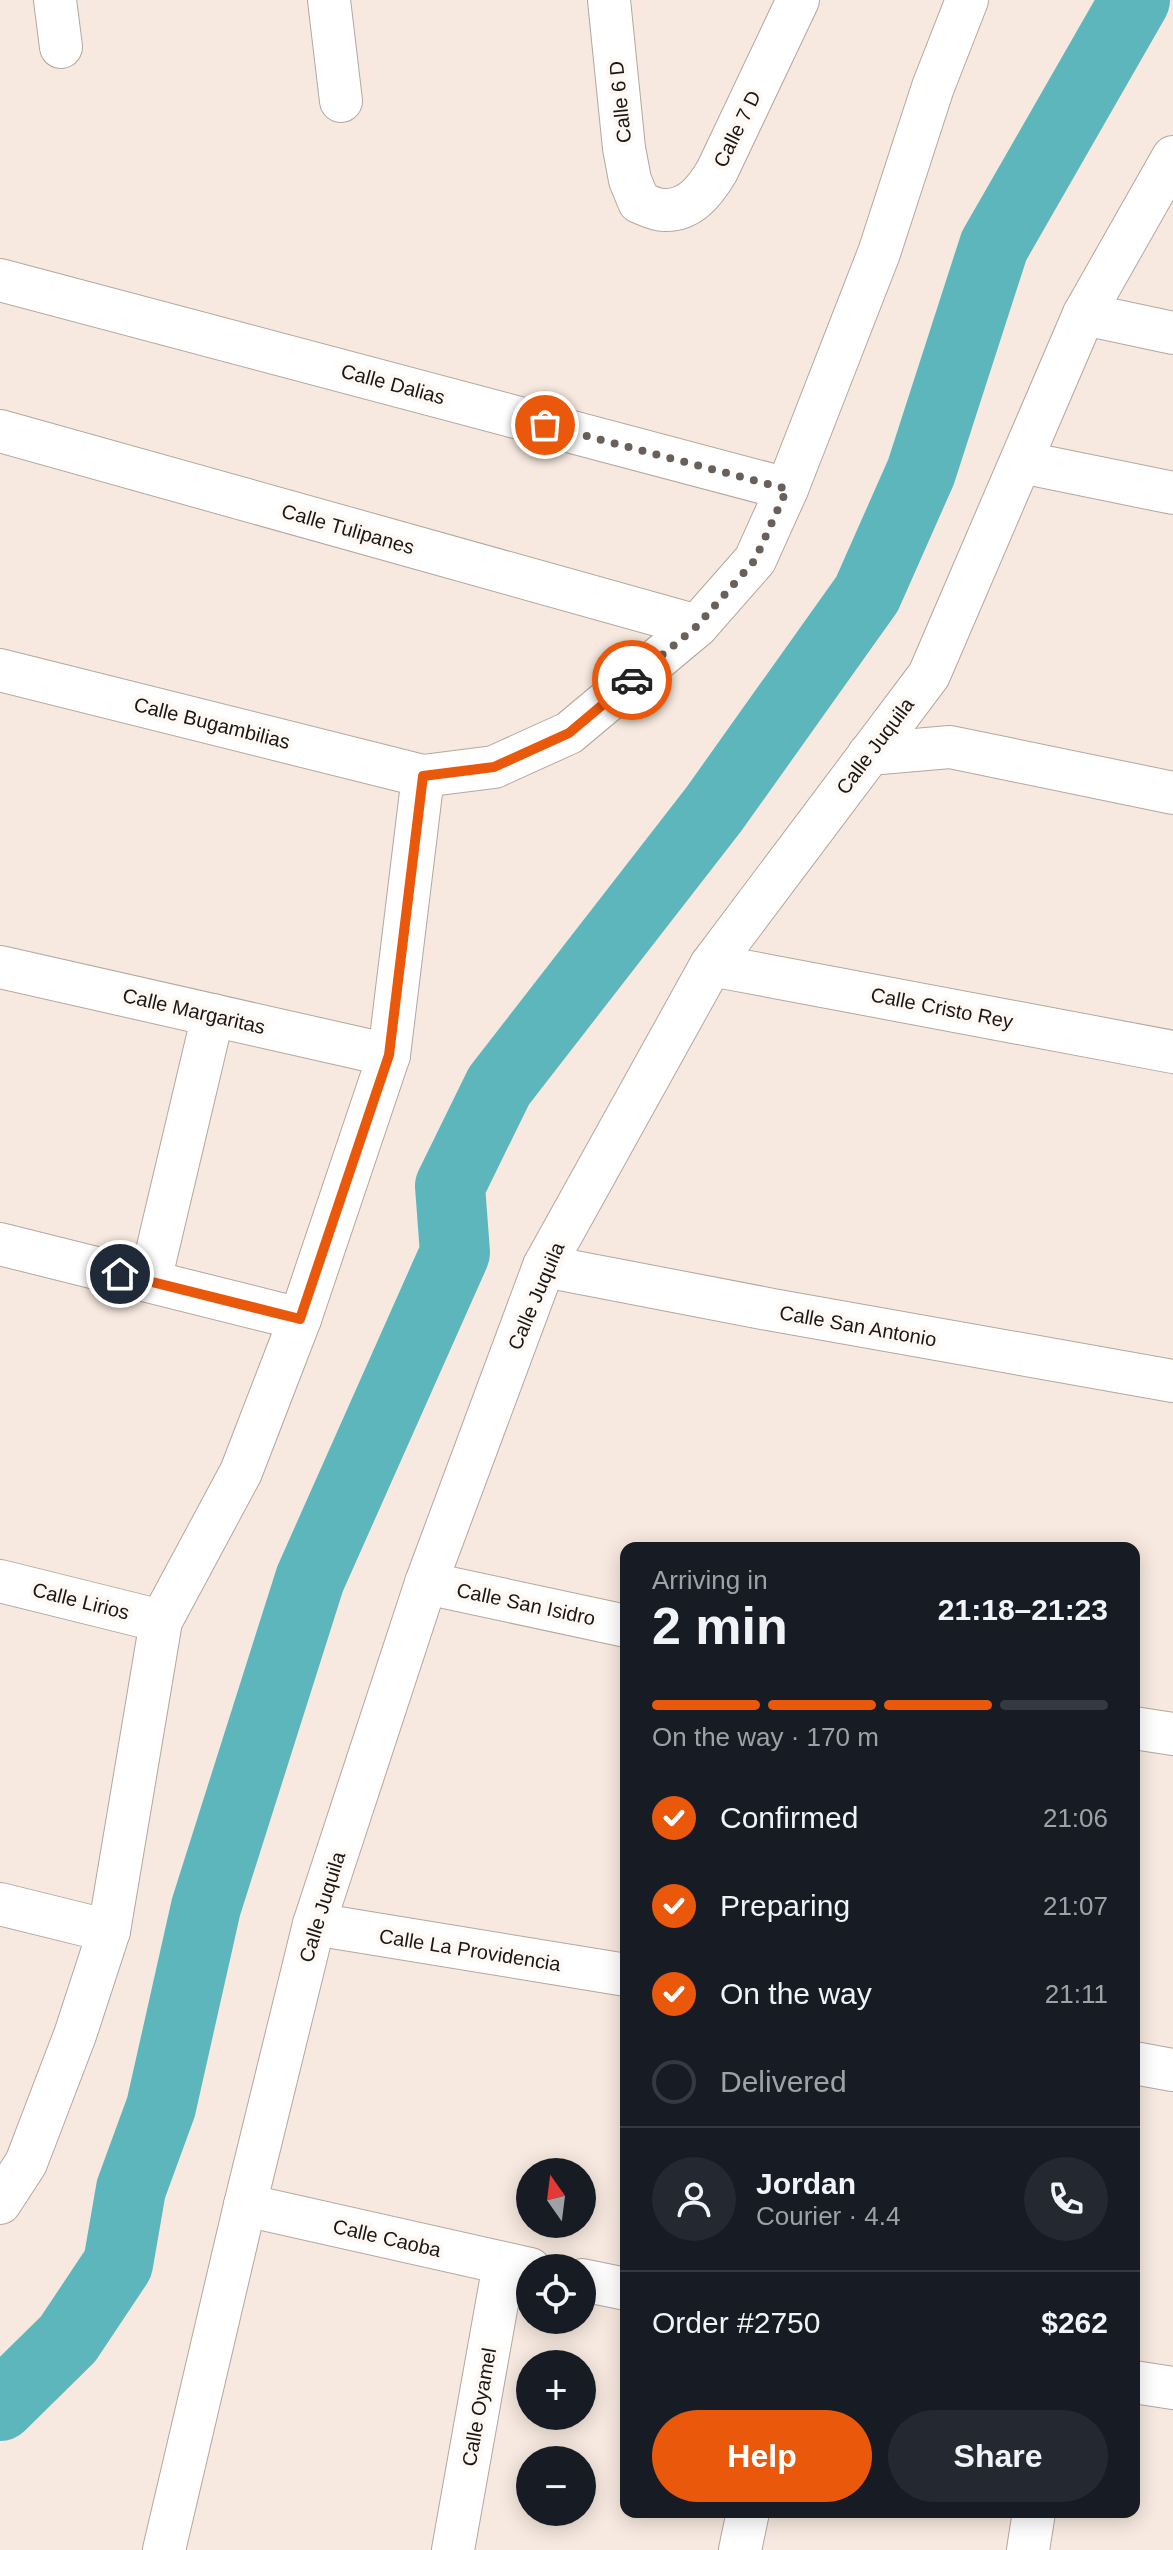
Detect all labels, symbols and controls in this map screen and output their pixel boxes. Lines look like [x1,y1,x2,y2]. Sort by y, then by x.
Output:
street label: Calle 6 D [605,60,635,144]
street label: Calle 7 D [709,87,765,171]
street label: Calle Dalias [339,360,447,408]
pin [511,391,579,459]
icon: bag [523,403,567,447]
street label: Calle Tulipanes [279,500,417,558]
courier [592,640,672,720]
icon: car [610,658,654,702]
street label: Calle Bugambilias [132,693,292,753]
street label: Calle Juquila [832,693,919,798]
street label: Calle Cristo Rey [869,983,1015,1033]
street label: Calle Margaritas [121,984,267,1038]
street label: Calle Juquila [504,1238,569,1353]
pin [86,1240,154,1308]
icon: home [98,1252,142,1296]
street label: Calle San Antonio [778,1301,938,1351]
text: Arriving in [652,1565,768,1595]
street label: Calle Lirios [30,1578,132,1624]
street label: Calle San Isidro [455,1579,597,1629]
text: 21:18–21:23 [938,1593,1108,1626]
text: 2 min [652,1597,788,1655]
text: On the way · 170 m [652,1722,879,1752]
icon: check [652,1796,696,1840]
text: Confirmed [720,1801,858,1834]
text: 21:06 [1043,1803,1108,1833]
street label: Calle Juquila [295,1848,350,1965]
icon: check [652,1884,696,1928]
text: Preparing [720,1889,850,1922]
text: 21:07 [1043,1891,1108,1921]
street label: Calle La Providencia [378,1925,563,1975]
icon: check [652,1972,696,2016]
text: On the way [720,1977,872,2010]
text: 21:11 [1045,1979,1108,2009]
text: Delivered [720,2065,847,2098]
button: person [652,2157,736,2241]
button: phone [1024,2157,1108,2241]
north arrow [516,2158,596,2238]
map controls [516,2158,596,2526]
text: Jordan [756,2167,856,2200]
text: Courier · 4.4 [756,2201,901,2231]
street label: Calle Caoba [331,2215,444,2261]
button: locate [516,2254,596,2334]
text: Order #2750 [652,2306,820,2339]
text: $262 [1041,2306,1108,2339]
street label: Calle Oyamel [458,2346,500,2468]
button: + [516,2350,596,2430]
button: Help [652,2410,872,2502]
button: Share [888,2410,1108,2502]
button: − [516,2446,596,2526]

